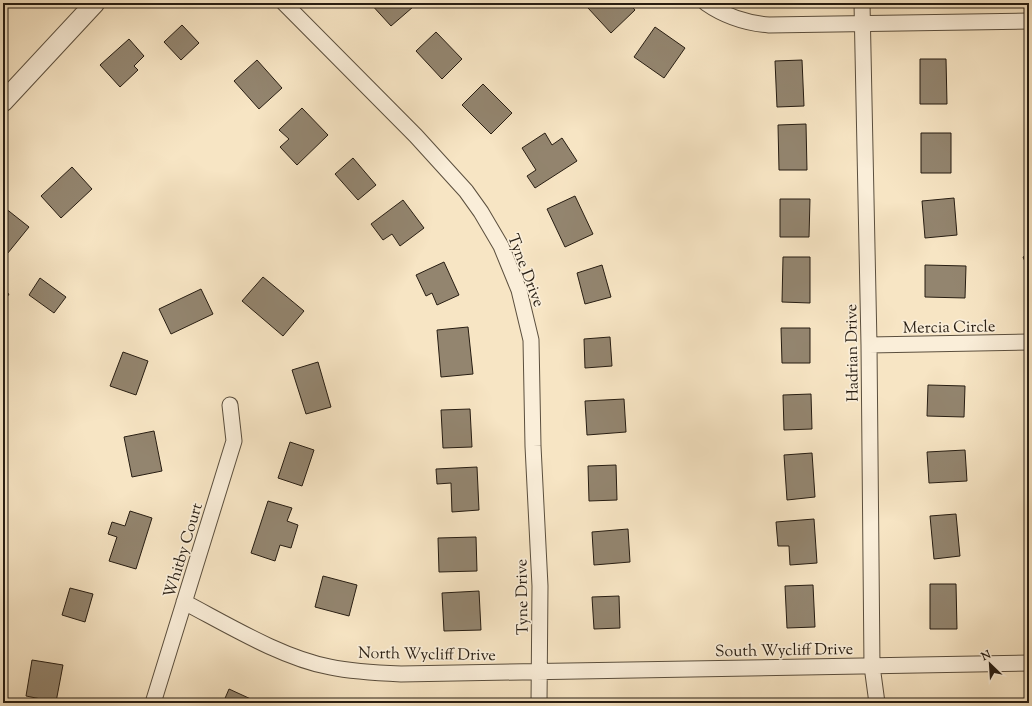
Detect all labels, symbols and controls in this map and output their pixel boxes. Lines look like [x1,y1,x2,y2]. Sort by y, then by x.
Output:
street label: Tyne Drive [500,231,549,311]
street label: Hadrian Drive [841,304,866,402]
street label: Mercia Circle [903,316,996,341]
street label: Whitby Court [159,500,210,601]
street label: Tyne Drive [511,559,536,635]
street label: South Wycliff Drive [715,639,853,664]
street label: North Wycliff Drive [358,643,496,668]
north arrow [970,644,1010,684]
text: N [978,647,994,665]

